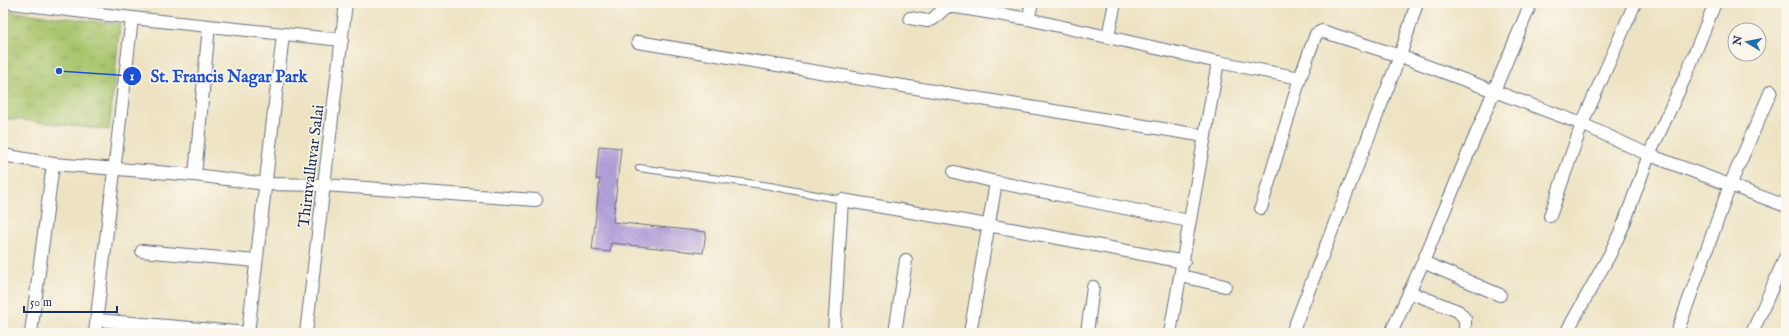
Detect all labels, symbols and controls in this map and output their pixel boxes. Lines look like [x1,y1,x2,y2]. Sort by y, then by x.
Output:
north arrow [1727,22,1767,62]
text: N [1730,34,1746,47]
callout: St. Francis Nagar Park [122,61,316,90]
text: St. Francis Nagar Park [150,67,308,88]
text: 1 [130,69,135,84]
street label: Thiruvalluvar Salai [295,104,329,229]
scale bar [24,288,117,314]
text: 50 m [30,295,52,310]

